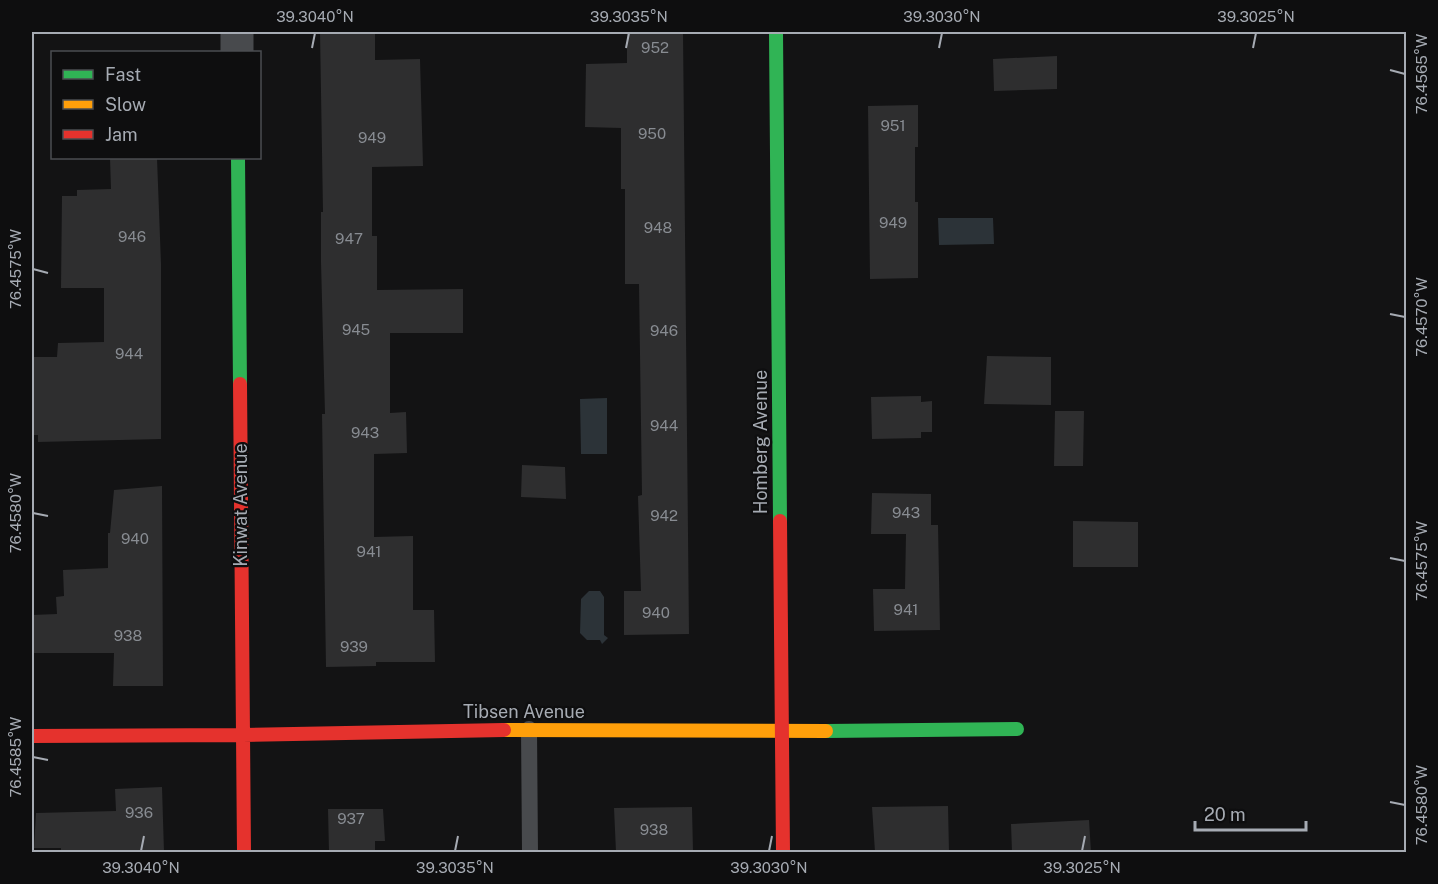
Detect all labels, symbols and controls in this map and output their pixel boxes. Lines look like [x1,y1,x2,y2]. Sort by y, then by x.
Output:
text: 39.3040°N [276,8,354,25]
text: 39.3035°N [590,8,668,25]
text: 39.3030°N [903,8,981,25]
text: 39.3025°N [1217,8,1295,25]
text: 76.4565°W [1413,34,1430,114]
house number: 952 [641,39,669,56]
legend [51,51,261,159]
text: Fast [105,64,141,85]
text: Slow [105,94,146,115]
house number: 951 [880,117,906,134]
text: Jam [105,124,138,145]
house number: 950 [638,125,666,142]
house number: 949 [358,129,386,146]
house number: 949 [879,214,907,231]
house number: 948 [644,219,672,236]
house number: 946 [118,228,146,245]
text: 76.4575°W [7,229,24,309]
house number: 947 [335,230,363,247]
text: 76.4570°W [1413,277,1430,357]
house number: 945 [342,321,370,338]
house number: 946 [650,322,678,339]
house number: 944 [115,345,143,362]
street label: Homberg Avenue [750,370,771,514]
house number: 944 [650,417,678,434]
house number: 943 [351,424,379,441]
street label: Kinwat Avenue [230,443,251,567]
text: 76.4580°W [7,473,24,553]
house number: 943 [892,504,920,521]
house number: 942 [650,507,678,524]
text: 76.4575°W [1413,521,1430,601]
house number: 940 [121,530,149,547]
house number: 941 [357,543,381,560]
house number: 941 [894,601,918,618]
house number: 940 [642,604,670,621]
house number: 938 [114,627,142,644]
house number: 939 [340,638,368,655]
street label: Tibsen Avenue [463,701,585,722]
text: 76.4585°W [7,717,24,797]
text: 76.4580°W [1413,765,1430,845]
scale bar [1195,794,1306,832]
house number: 936 [125,804,153,821]
text: 20 m [1204,804,1246,825]
house number: 937 [337,810,365,827]
house number: 938 [640,821,668,838]
text: 39.3040°N [102,859,180,876]
text: 39.3035°N [416,859,494,876]
text: 39.3030°N [730,859,808,876]
text: 39.3025°N [1043,859,1121,876]

